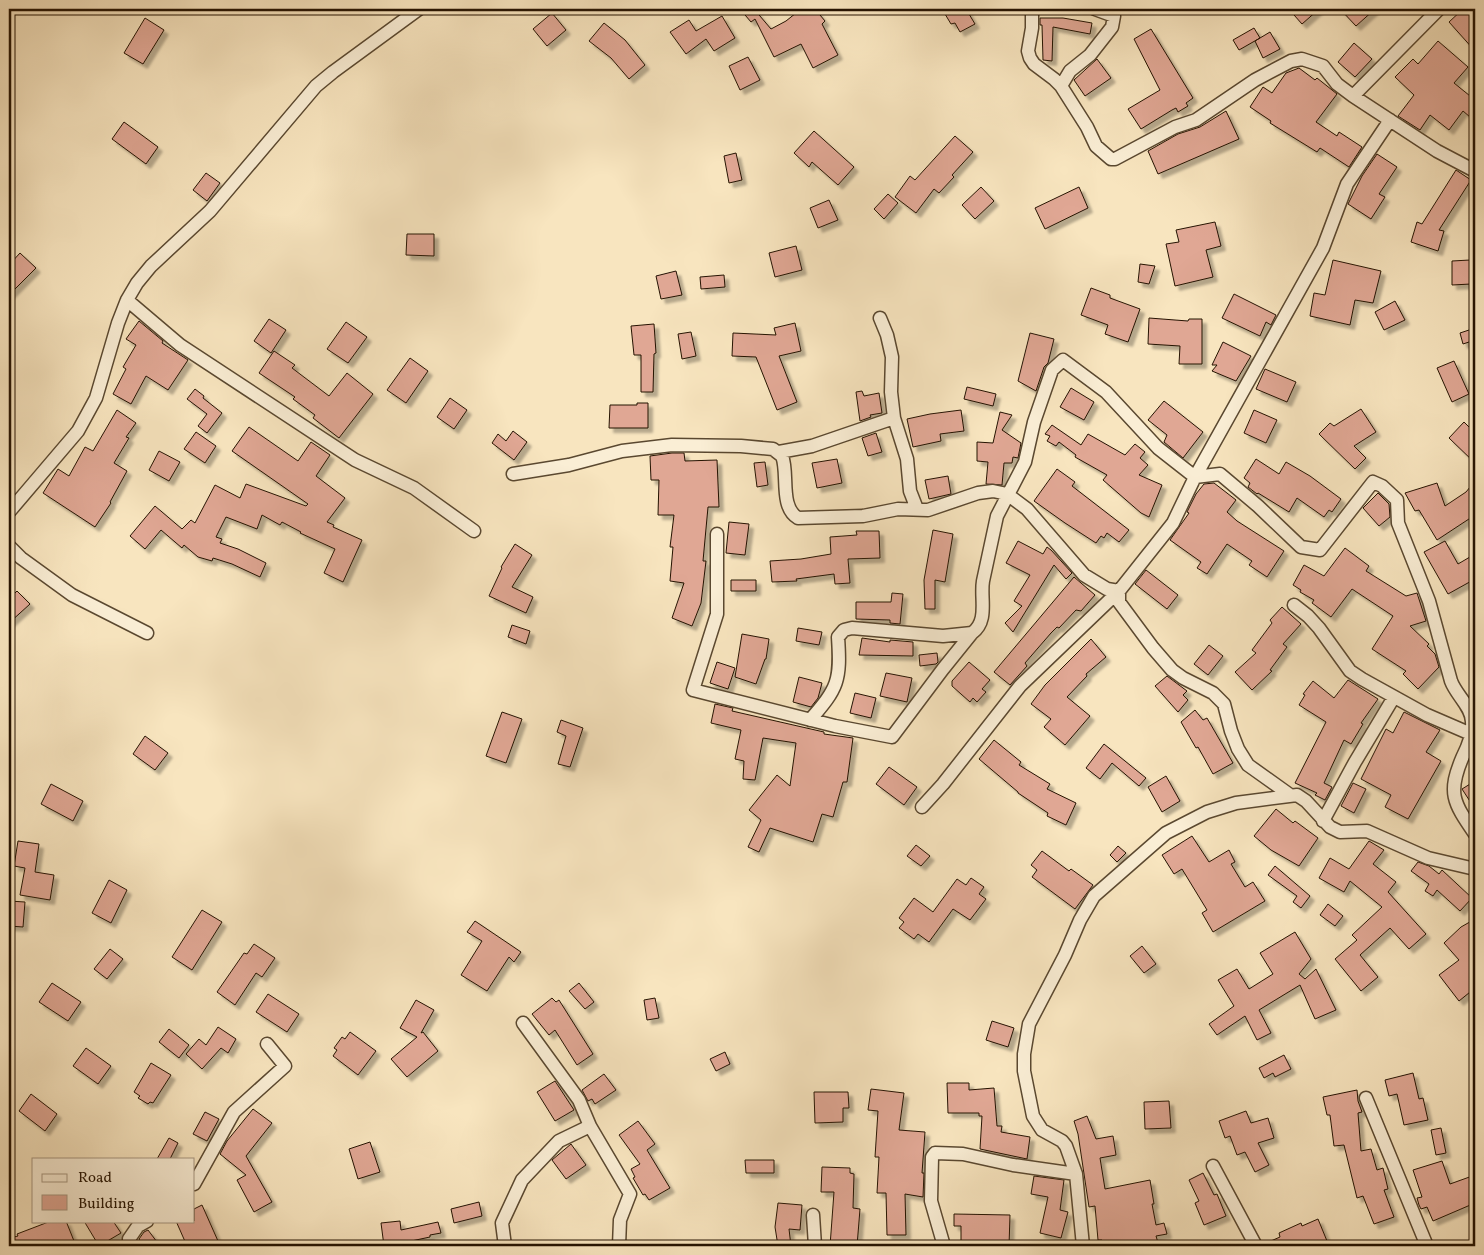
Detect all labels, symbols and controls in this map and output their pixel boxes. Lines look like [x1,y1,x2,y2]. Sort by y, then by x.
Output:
legend [32,1158,195,1222]
text: Road [78,1168,112,1189]
text: Building [78,1194,135,1215]

